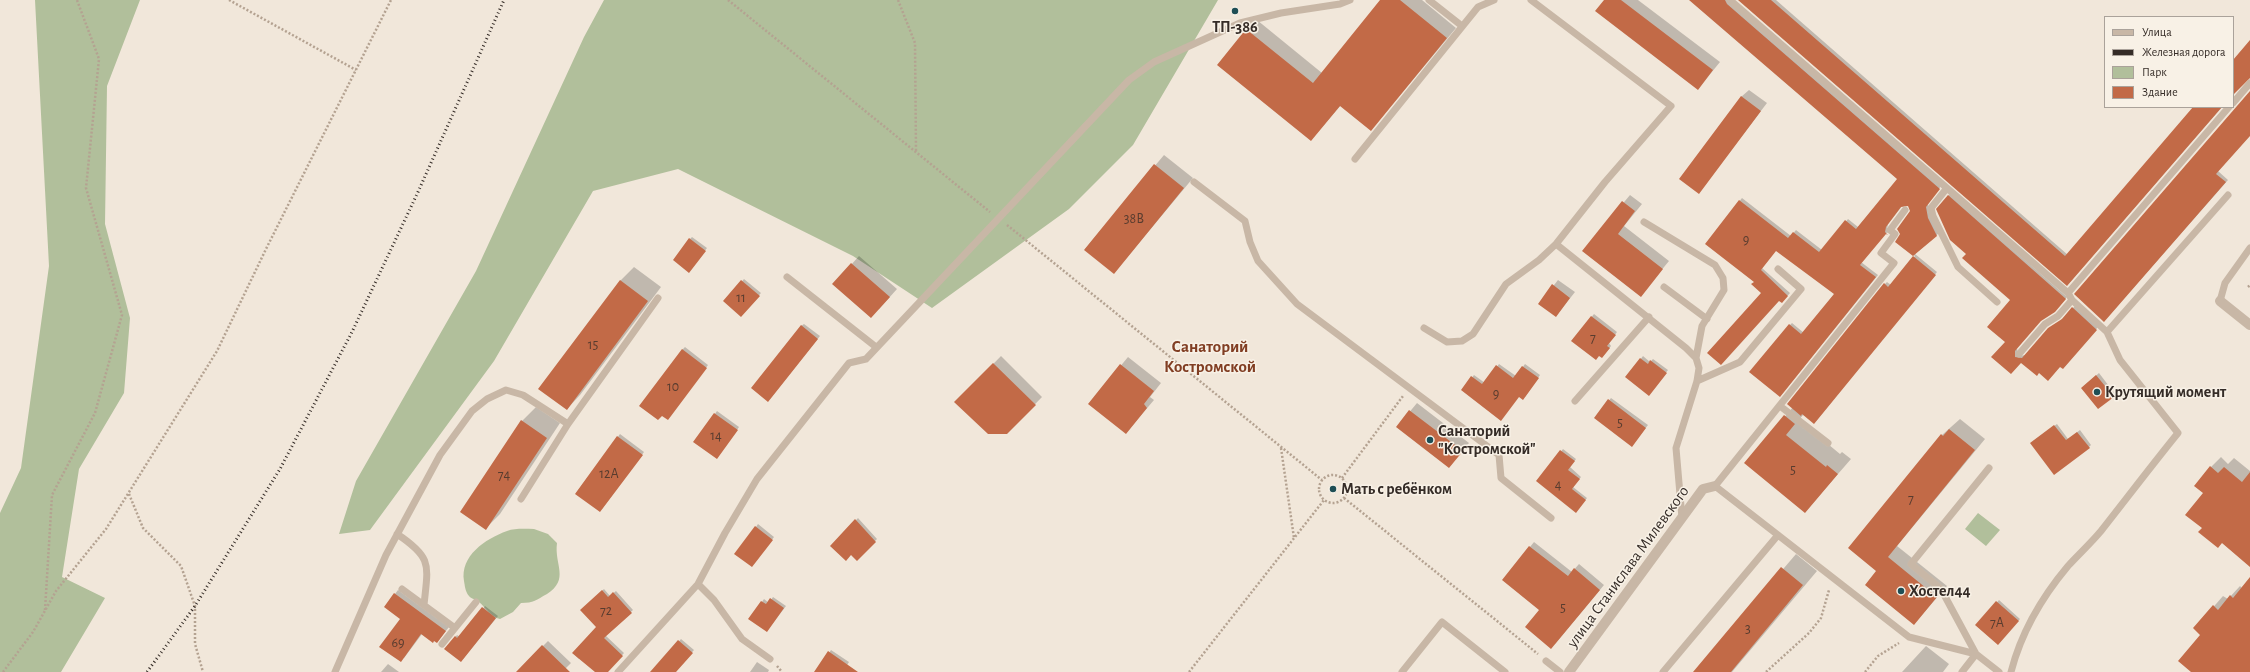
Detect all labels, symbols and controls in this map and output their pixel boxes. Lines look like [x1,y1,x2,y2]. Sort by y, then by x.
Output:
marker: ТП-386 [1230,6,1240,16]
legend [2104,16,2234,108]
place label: ТП-386 [1212,17,1258,37]
text: Улица [2142,26,2172,38]
text: Железная дорога [2142,46,2226,58]
text: Парк [2142,66,2167,78]
text: Здание [2142,86,2178,98]
house number: 38В [1124,211,1144,227]
house number: 9 [1743,232,1749,248]
house number: 11 [736,290,746,306]
house number: 7 [1590,330,1596,346]
house number: 15 [588,337,598,353]
district label: Санаторий Костромской [1164,337,1256,377]
house number: 10 [667,379,679,395]
place label: Крутящий момент [2105,382,2226,402]
house number: 9 [1493,386,1499,402]
marker: Крутящий момент [2092,387,2102,397]
house number: 5 [1617,415,1623,431]
place label: Санаторий "Костромской" [1438,421,1536,459]
house number: 14 [710,428,722,444]
marker: Санаторий "Костромской" [1425,435,1435,445]
house number: 5 [1790,462,1796,478]
house number: 12А [599,466,619,482]
house number: 74 [498,467,510,483]
house number: 4 [1555,477,1561,493]
place label: Мать с ребёнком [1341,479,1452,499]
street label: улица Станислава Милевского [1563,482,1693,652]
marker: Мать с ребёнком [1328,484,1338,494]
house number: 7 [1908,491,1914,507]
place label: Хостел44 [1909,581,1971,601]
marker: Хостел44 [1896,586,1906,596]
house number: 5 [1560,600,1566,616]
house number: 72 [600,603,612,619]
house number: 7А [1990,615,2004,631]
house number: 3 [1745,621,1751,637]
house number: 69 [391,635,405,651]

